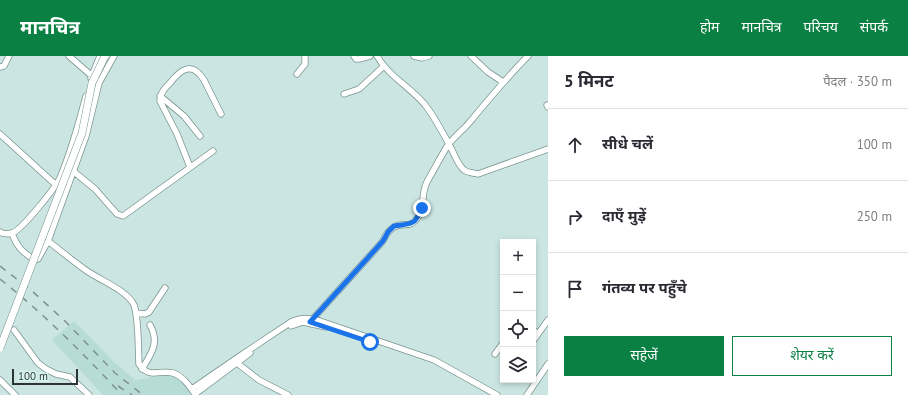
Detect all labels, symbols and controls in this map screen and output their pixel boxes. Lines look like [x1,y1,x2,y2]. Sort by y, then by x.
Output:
text: मानचित्र [20,15,80,39]
text: होम [700,18,719,36]
text: मानचित्र [741,18,782,36]
text: परिचय [804,18,838,36]
text: संपर्क [860,18,888,36]
text: 5 मिनट [564,70,614,92]
text: पैदल · 350 m [823,73,892,90]
icon: ahead [564,134,586,156]
text: सीधे चलें [602,134,653,153]
text: 100 m [857,136,892,153]
route end [413,199,431,217]
icon: right [564,206,586,228]
text: दाएँ मुड़ें [602,206,646,225]
text: 250 m [857,208,892,225]
map controls [500,239,536,383]
button: + [500,239,536,275]
button: − [500,275,536,311]
icon: arrive [564,278,586,300]
text: गंतव्य पर पहुँचे [602,278,687,297]
button: locate [500,311,536,347]
route start [361,333,379,351]
button: सहेजें [564,336,724,376]
button: शेयर करें [732,336,892,376]
button: layers [500,347,536,383]
scale bar [12,367,78,386]
text: 100 m [18,369,48,383]

